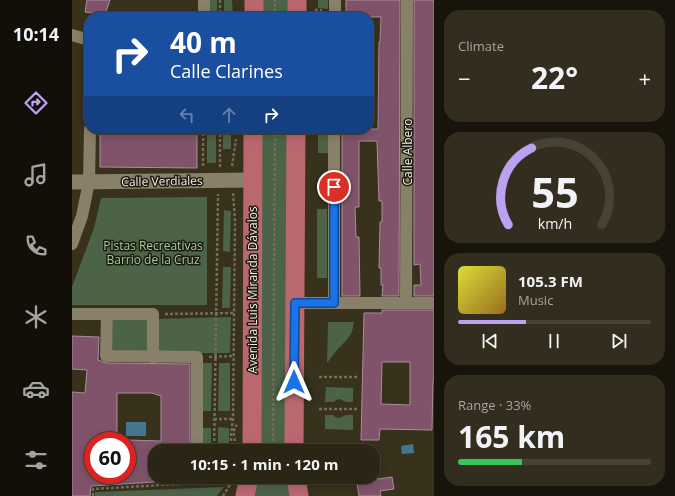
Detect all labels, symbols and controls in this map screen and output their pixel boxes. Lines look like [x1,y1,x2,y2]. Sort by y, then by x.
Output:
text: 10:14 [13,22,59,46]
text: 40 m [170,23,237,61]
icon: right [104,28,156,80]
text: Climate [458,37,504,55]
text: 22° [531,57,578,98]
text: Calle Clarines [170,59,283,83]
text: − [458,63,471,93]
text: + [638,63,651,93]
icon: directions [22,89,50,117]
icon: left [176,104,198,126]
icon: ahead [218,104,240,126]
icon: right [260,104,282,126]
street label: Calle Albero [399,119,416,185]
icon: music [22,161,50,189]
text: 55 [531,164,578,220]
pin [317,170,351,204]
street label: Calle Verdiales [121,172,203,190]
icon: arrive [323,176,345,198]
street label: Avenida Luis Miranda Dávalos [244,206,261,374]
text: km/h [537,214,572,233]
icon: phone [22,232,50,260]
park label: Pistas Recreativas Barrio de la Cruz [103,237,203,268]
text: 105.3 FM [518,271,583,291]
text: Music [518,291,553,309]
icon: climate [22,303,50,331]
icon: previous [479,330,501,352]
icon: pause [543,330,565,352]
icon: next [608,330,630,352]
position arrow [273,361,315,403]
icon: car [22,375,50,403]
text: Range · 33% [458,396,531,414]
text: 165 km [458,416,565,457]
speed limit sign: 60 [84,432,136,484]
icon: filters [22,446,50,474]
text: 10:15 · 1 min · 120 m [190,454,338,474]

